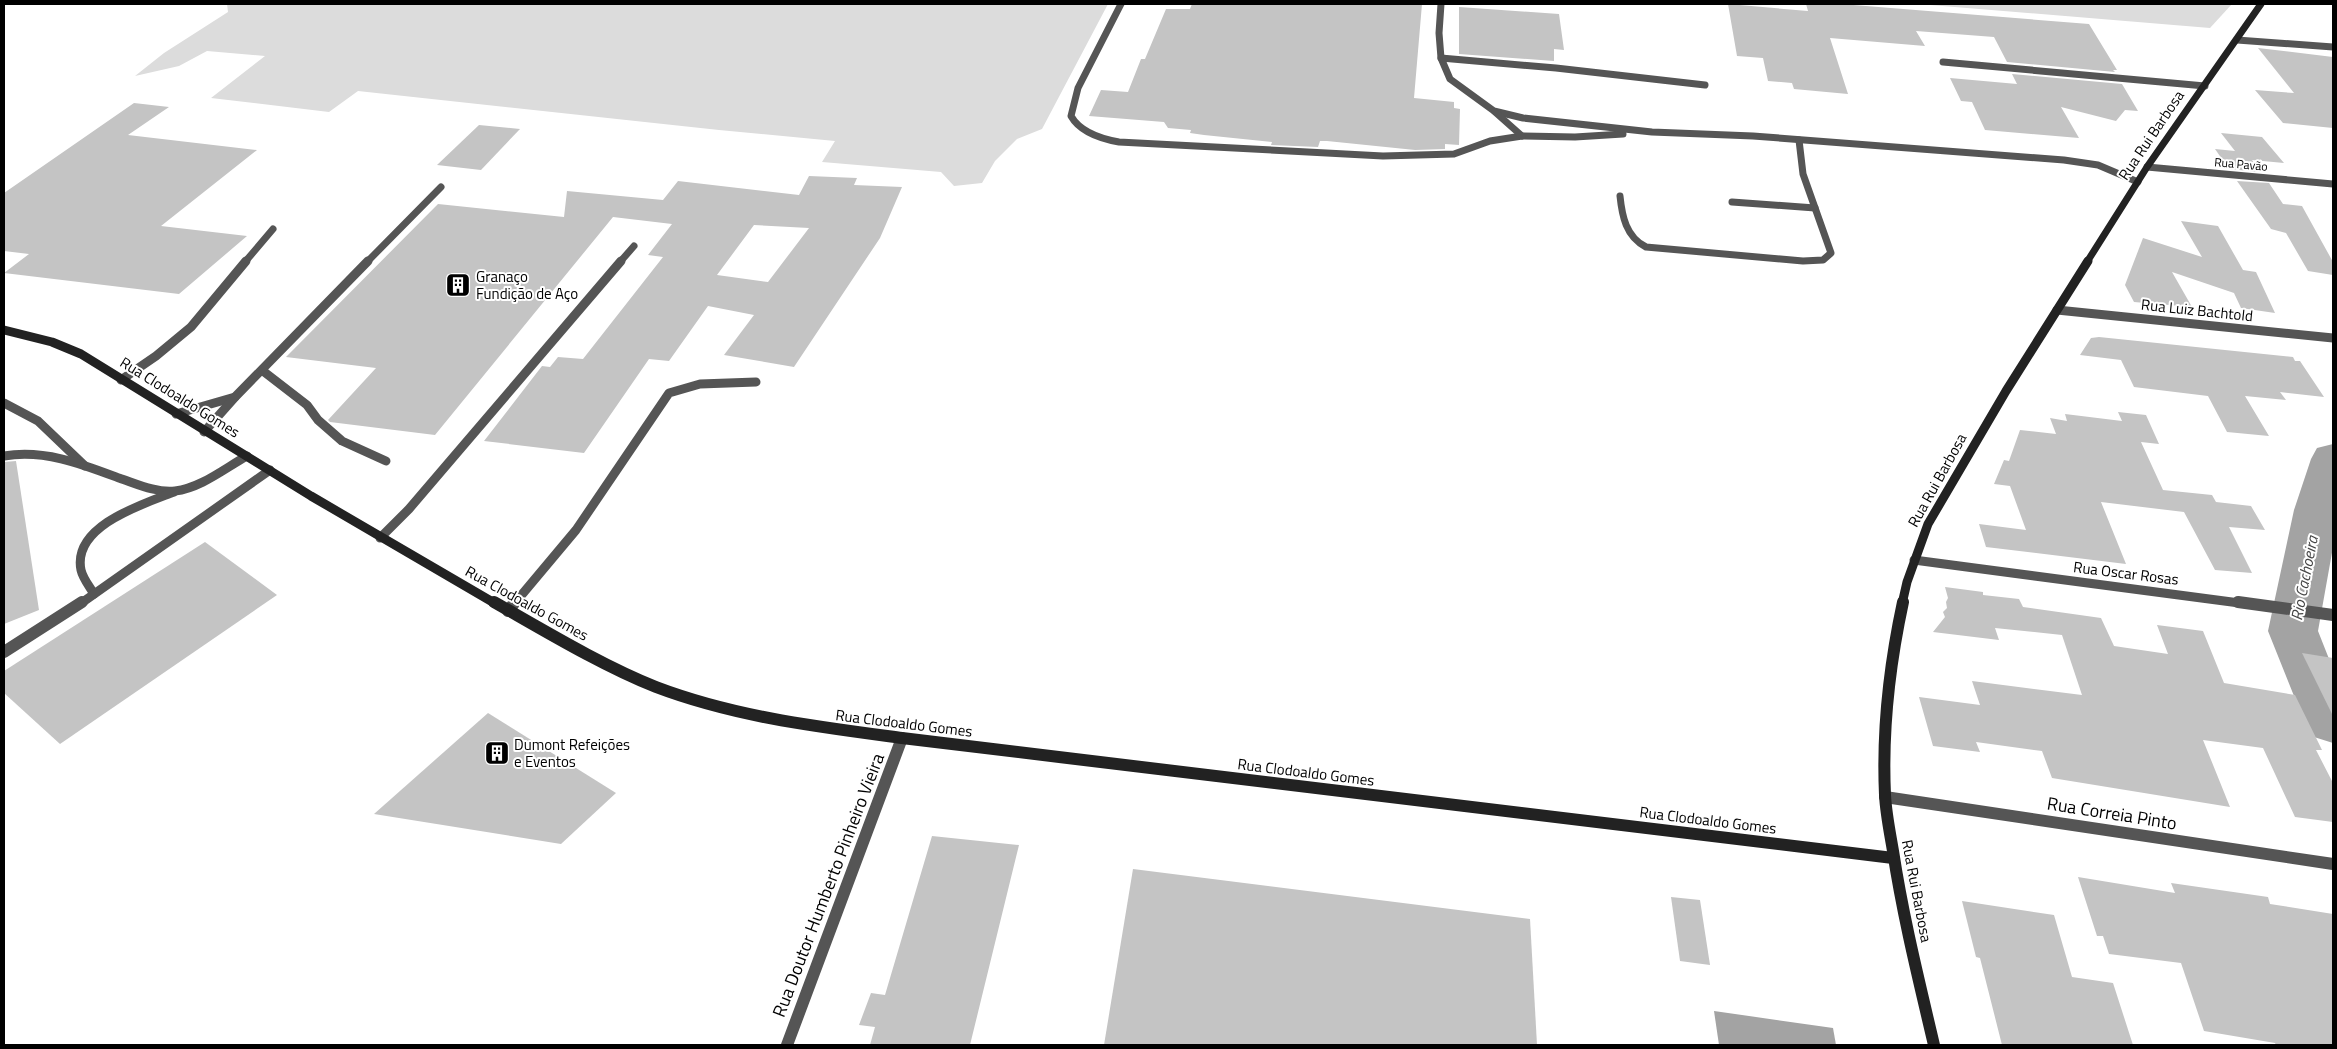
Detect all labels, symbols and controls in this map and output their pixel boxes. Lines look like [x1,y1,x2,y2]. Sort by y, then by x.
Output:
street label: Rua Rui Barbosa [2112,85,2190,185]
street label: Rua Pavão [2214,152,2268,176]
place label: Granaço Fundição de Aço [476,265,578,305]
building icon: Granaço Fundição de Aço [445,272,471,298]
street label: Rua Luiz Bachtold [2140,293,2254,327]
street label: Rua Clodoaldo Gomes [115,351,245,443]
street label: Rua Rui Barbosa [1902,429,1972,531]
water label: Rio Cachoeira [2284,533,2324,622]
street label: Rua Oscar Rosas [2072,555,2180,591]
street label: Rua Clodoaldo Gomes [461,560,593,646]
street label: Rua Clodoaldo Gomes [834,703,974,743]
place label: Dumont Refeições e Eventos [514,733,630,773]
building icon: Dumont Refeições e Eventos [484,740,510,766]
street label: Rua Doutor Humberto Pinheiro Vieira [765,749,891,1021]
street label: Rua Clodoaldo Gomes [1236,752,1376,792]
street label: Rua Correia Pinto [2045,789,2179,837]
street label: Rua Clodoaldo Gomes [1638,800,1778,840]
street label: Rua Rui Barbosa [1896,838,1938,945]

